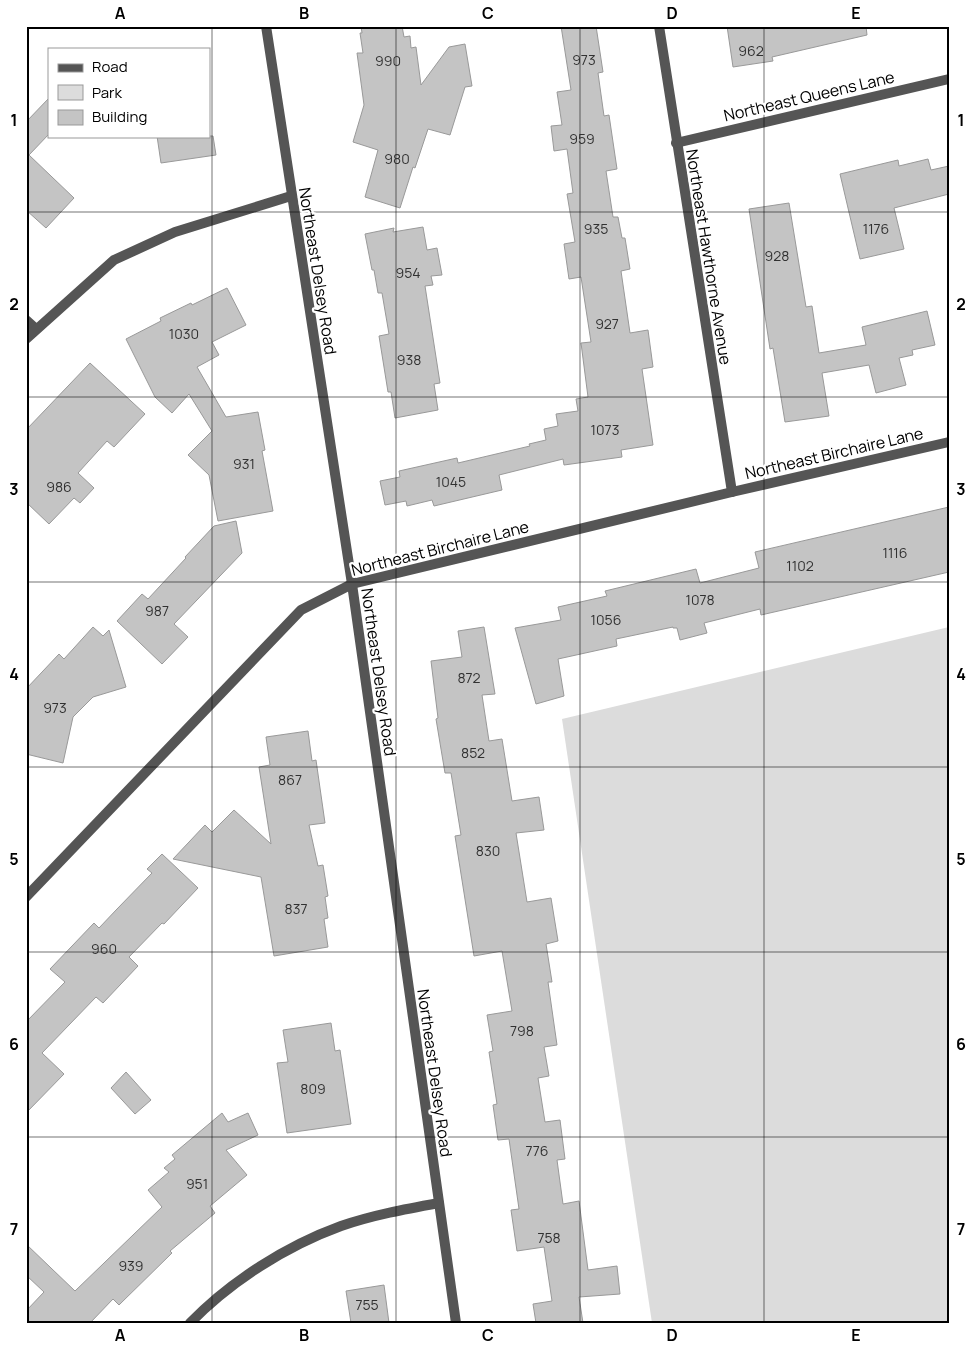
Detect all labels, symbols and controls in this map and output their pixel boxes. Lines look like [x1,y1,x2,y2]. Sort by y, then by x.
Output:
text: A [115,2,126,24]
text: B [299,2,309,24]
text: C [482,2,494,24]
text: D [666,2,678,24]
text: E [851,2,861,24]
house number: 962 [738,41,764,60]
legend [48,48,210,138]
house number: 973 [572,50,596,69]
house number: 990 [375,51,401,70]
text: Road [92,56,128,77]
street label: Northeast Queens Lane [721,66,897,126]
text: Park [92,82,122,103]
text: Building [92,106,147,127]
text: 1 [10,109,18,131]
text: 1 [957,109,965,131]
house number: 959 [569,129,595,148]
street label: Northeast Hawthorne Avenue [681,148,737,366]
house number: 980 [384,149,410,168]
street label: Northeast Delsey Road [294,186,342,356]
house number: 935 [584,219,608,238]
house number: 1176 [863,219,889,238]
house number: 928 [765,246,789,265]
house number: 954 [395,263,421,282]
text: 2 [9,293,19,315]
text: 2 [956,293,966,315]
house number: 927 [595,314,619,333]
house number: 1030 [169,324,199,343]
house number: 938 [397,350,421,369]
house number: 1073 [591,420,619,439]
street label: Northeast Birchaire Lane [743,422,925,484]
house number: 931 [233,454,255,473]
house number: 1045 [436,472,466,491]
house number: 986 [46,477,72,496]
text: 3 [9,478,19,500]
text: 3 [956,478,966,500]
street label: Northeast Birchaire Lane [349,515,531,581]
house number: 1116 [882,543,908,562]
house number: 1102 [786,556,814,575]
street label: Northeast Delsey Road [356,587,402,757]
house number: 1078 [685,590,715,609]
house number: 987 [145,601,169,620]
house number: 1056 [591,610,621,629]
text: 4 [9,663,19,685]
text: 4 [956,663,966,685]
house number: 872 [457,668,481,687]
house number: 973 [43,698,67,717]
house number: 852 [461,743,485,762]
house number: 867 [278,770,302,789]
house number: 830 [476,841,500,860]
text: 5 [9,848,19,870]
text: 5 [956,848,966,870]
house number: 837 [285,899,307,918]
house number: 960 [91,939,117,958]
street label: Northeast Delsey Road [412,988,458,1158]
house number: 798 [510,1021,534,1040]
text: 6 [9,1033,19,1055]
text: 6 [956,1033,966,1055]
house number: 809 [300,1079,326,1098]
house number: 776 [525,1141,549,1160]
house number: 951 [186,1174,208,1193]
text: 7 [10,1218,18,1240]
text: 7 [957,1218,965,1240]
house number: 758 [537,1228,561,1247]
house number: 939 [118,1256,144,1275]
house number: 755 [355,1295,379,1314]
text: A [115,1324,126,1346]
text: B [299,1324,309,1346]
text: C [482,1324,494,1346]
text: D [666,1324,678,1346]
text: E [851,1324,861,1346]

